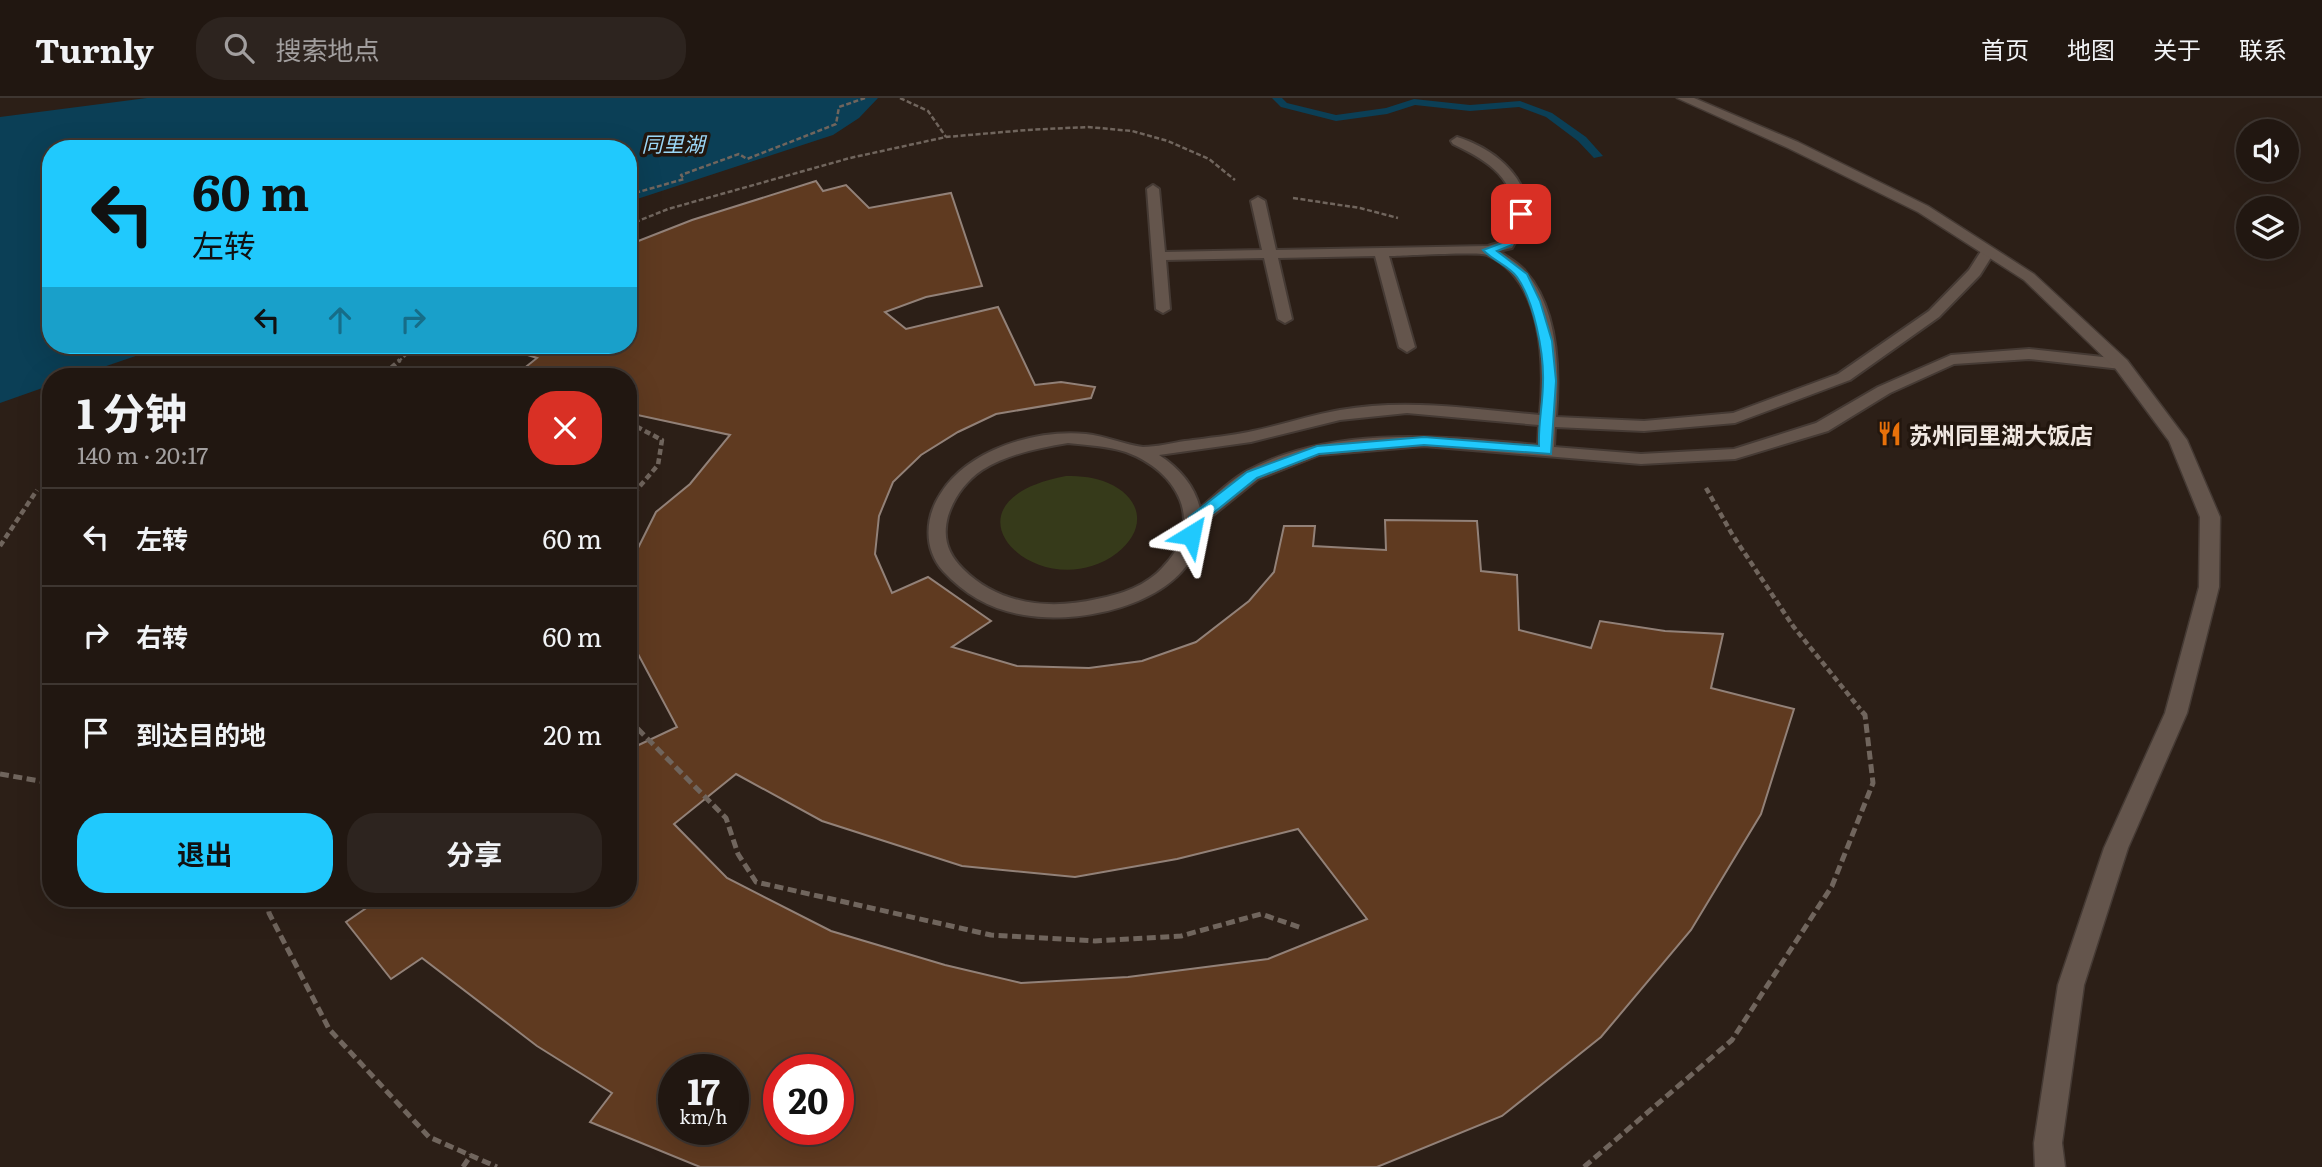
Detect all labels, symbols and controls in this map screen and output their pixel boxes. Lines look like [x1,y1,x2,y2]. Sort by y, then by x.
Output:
search box [196,17,686,80]
text: Turnly [35,24,154,73]
icon: search [220,29,258,67]
text: 搜索地点 [276,29,380,68]
text: 首页 [1981,31,2029,66]
text: 地图 [2067,31,2115,66]
text: 关于 [2153,31,2201,66]
text: 联系 [2239,31,2287,66]
map controls [2236,119,2299,259]
button: sound [2236,119,2299,182]
water label: 同里湖 [642,127,707,158]
text: 60 m [192,153,309,226]
icon: left [77,168,168,259]
pin [1491,184,1551,244]
icon: arrive [1502,195,1540,233]
button: layers [2236,196,2299,259]
text: 左转 [192,220,256,268]
icon: left [248,301,286,339]
icon: ahead [321,301,359,339]
icon: right [394,301,432,339]
text: 1 分钟 [77,380,187,442]
button: close [528,391,602,465]
place label: 苏州同里湖大饭店 [1909,417,2093,451]
restaurant icon: 苏州同里湖大饭店 [1875,420,1903,448]
text: 140 m · 20:17 [77,437,208,471]
position arrow [1154,498,1228,572]
icon: left [77,518,115,556]
text: 左转 [136,518,188,557]
text: 60 m [543,518,602,557]
icon: right [77,616,115,654]
text: 右转 [136,616,188,655]
text: 60 m [543,616,602,655]
icon: arrive [77,714,115,752]
text: 到达目的地 [136,714,266,753]
text: 20 m [543,714,602,753]
button: 退出 [77,813,333,893]
button: 分享 [347,813,602,893]
speed limit sign: 20 [763,1054,854,1145]
text: 17 [687,1064,720,1116]
text: km/h [680,1103,727,1130]

